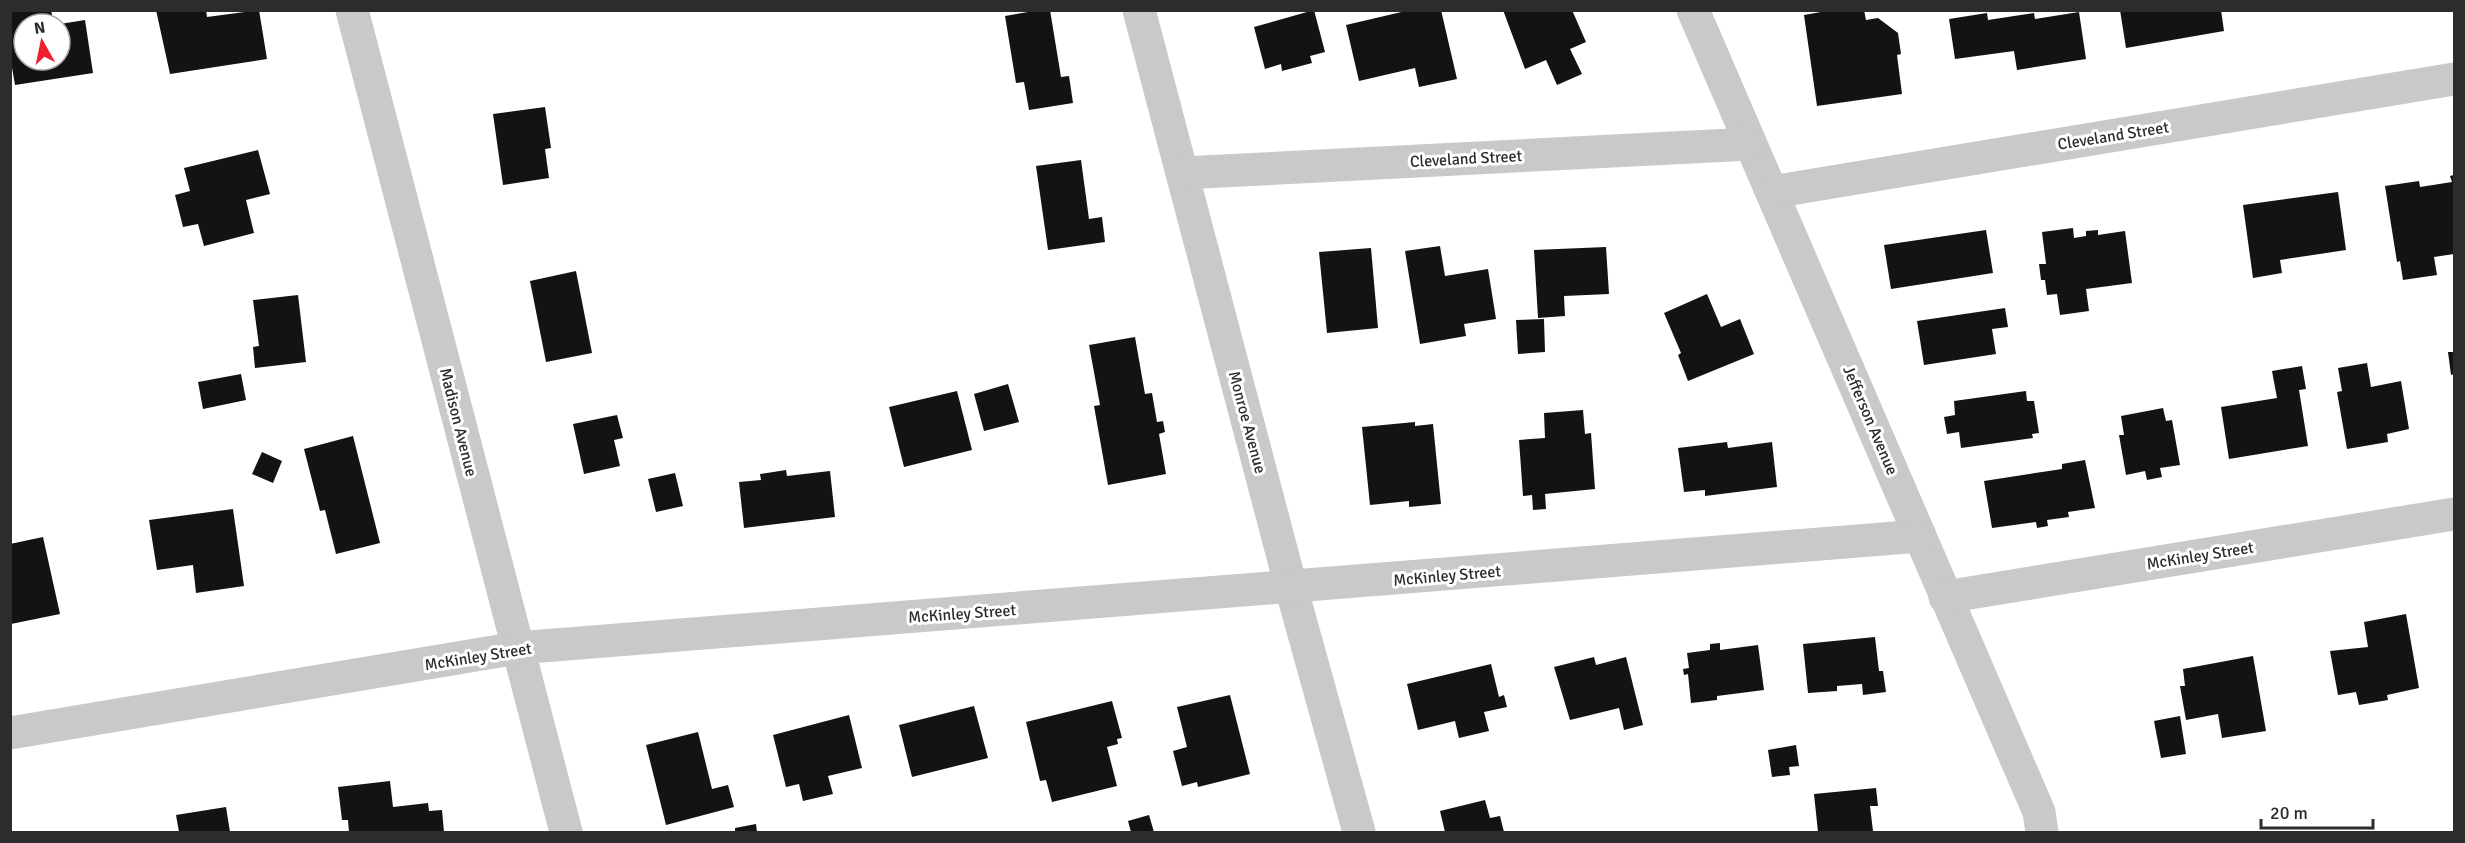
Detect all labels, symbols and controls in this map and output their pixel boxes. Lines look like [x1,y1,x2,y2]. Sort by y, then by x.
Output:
north arrow [12,12,72,72]
text: N [33,17,47,39]
street label: Cleveland Street [2056,117,2171,155]
street label: Cleveland Street [1409,146,1523,172]
street label: Jefferson Avenue [1838,363,1902,478]
street label: Madison Avenue [435,366,481,479]
street label: Monroe Avenue [1224,369,1270,476]
street label: McKinley Street [2145,538,2255,574]
street label: McKinley Street [1392,561,1502,591]
street label: McKinley Street [907,600,1017,628]
street label: McKinley Street [423,639,533,675]
scale bar [2261,792,2374,830]
text: 20 m [2270,802,2308,824]

